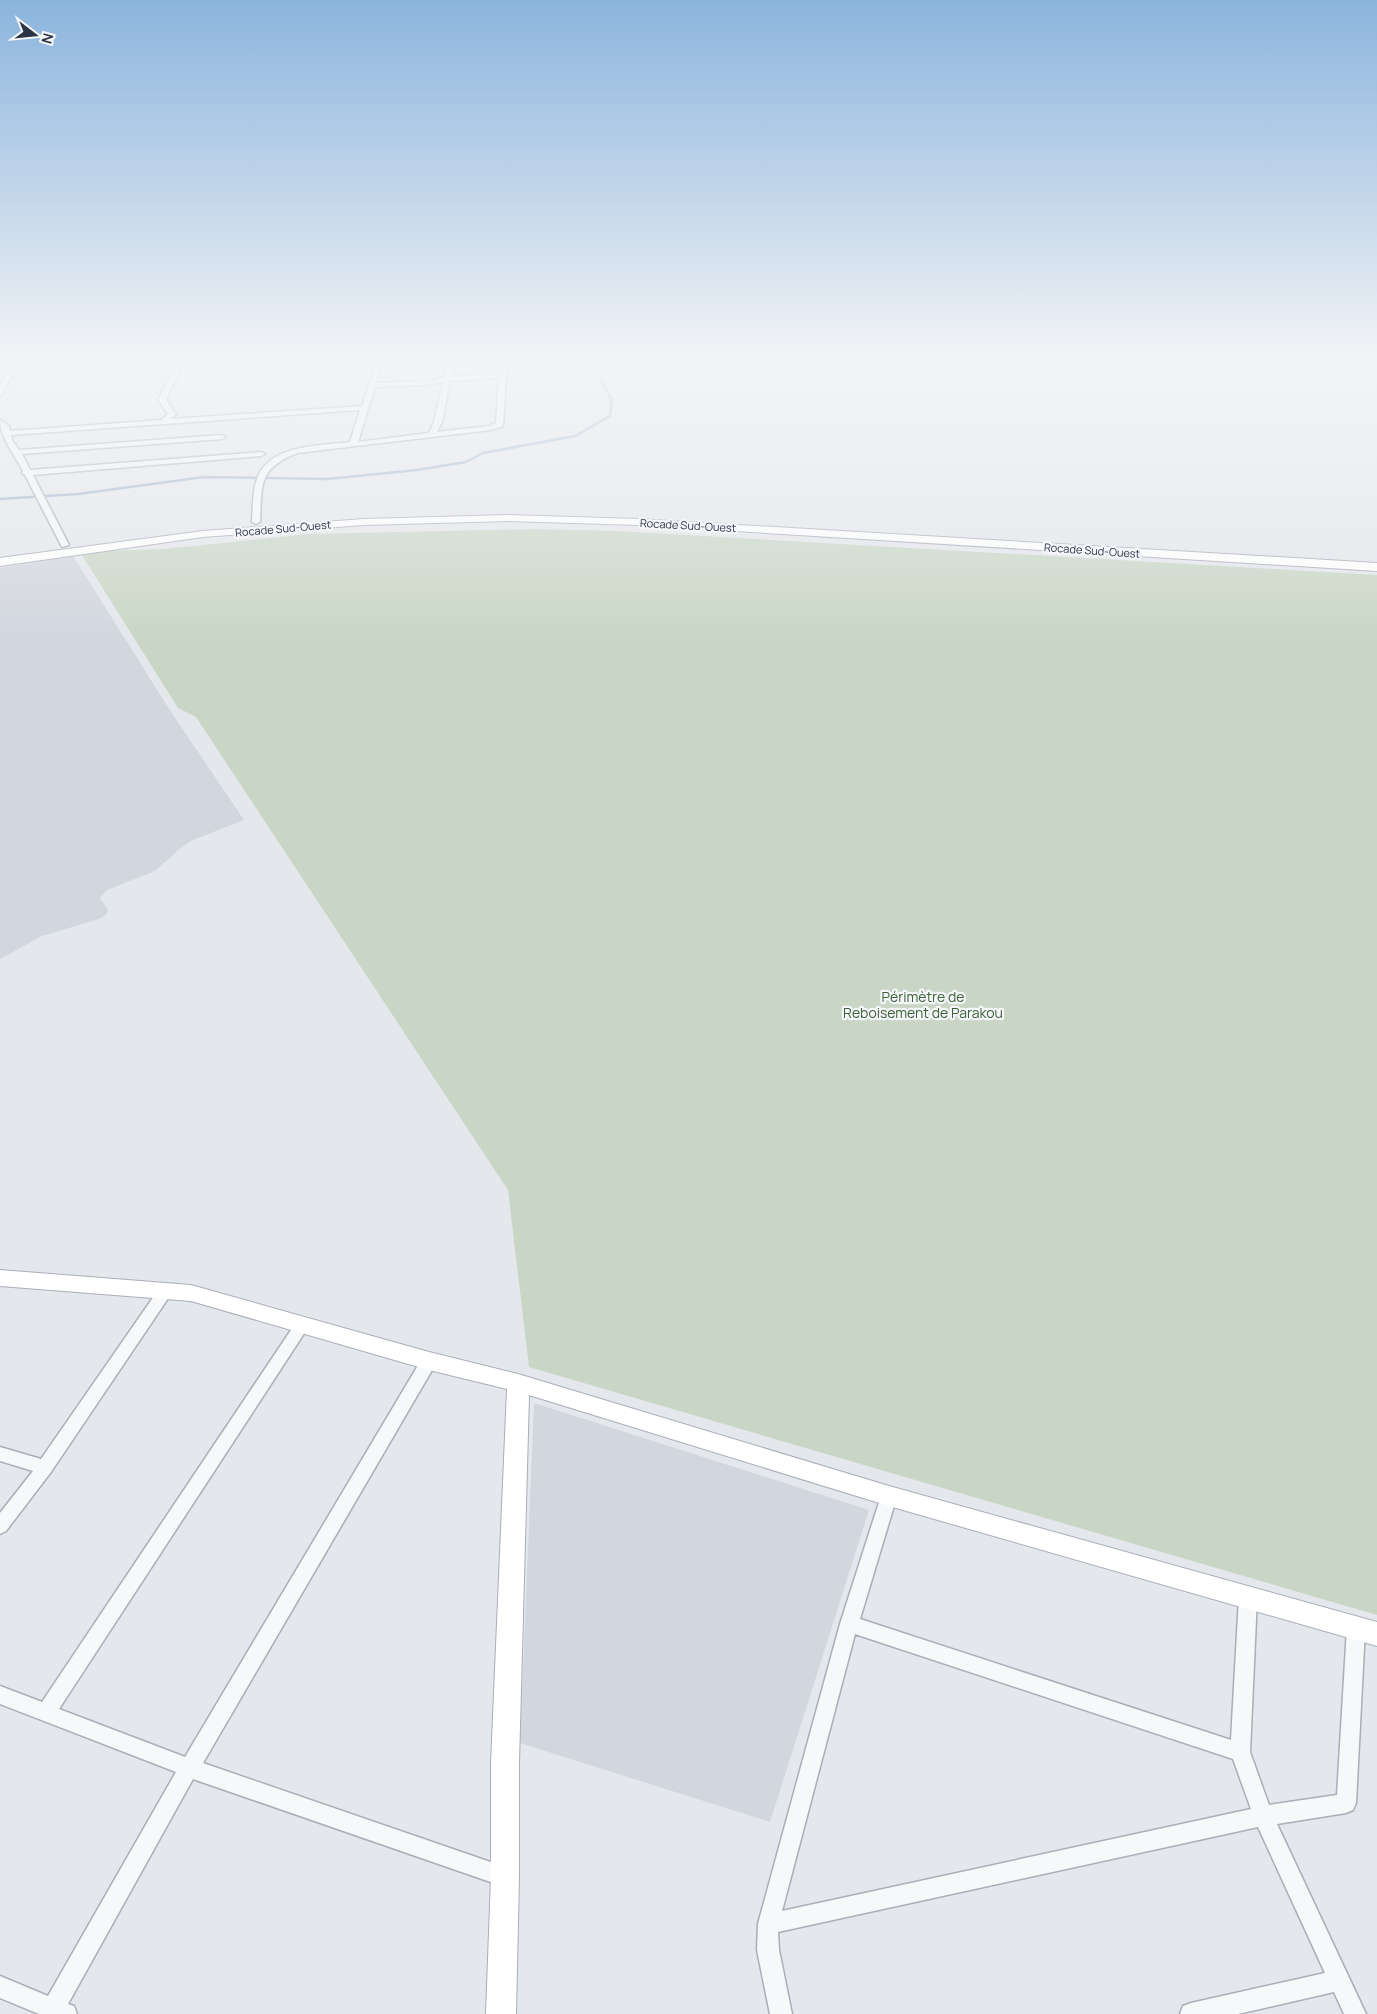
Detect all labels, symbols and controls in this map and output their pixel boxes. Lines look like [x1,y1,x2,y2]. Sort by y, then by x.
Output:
north arrow [10,10,60,60]
text: N [37,31,58,46]
street label: Rocade Sud-Ouest [640,515,736,535]
street label: Rocade Sud-Ouest [234,516,332,540]
street label: Rocade Sud-Ouest [1043,539,1141,561]
park label: Périmètre de Reboisement de Parakou [843,987,1003,1022]

